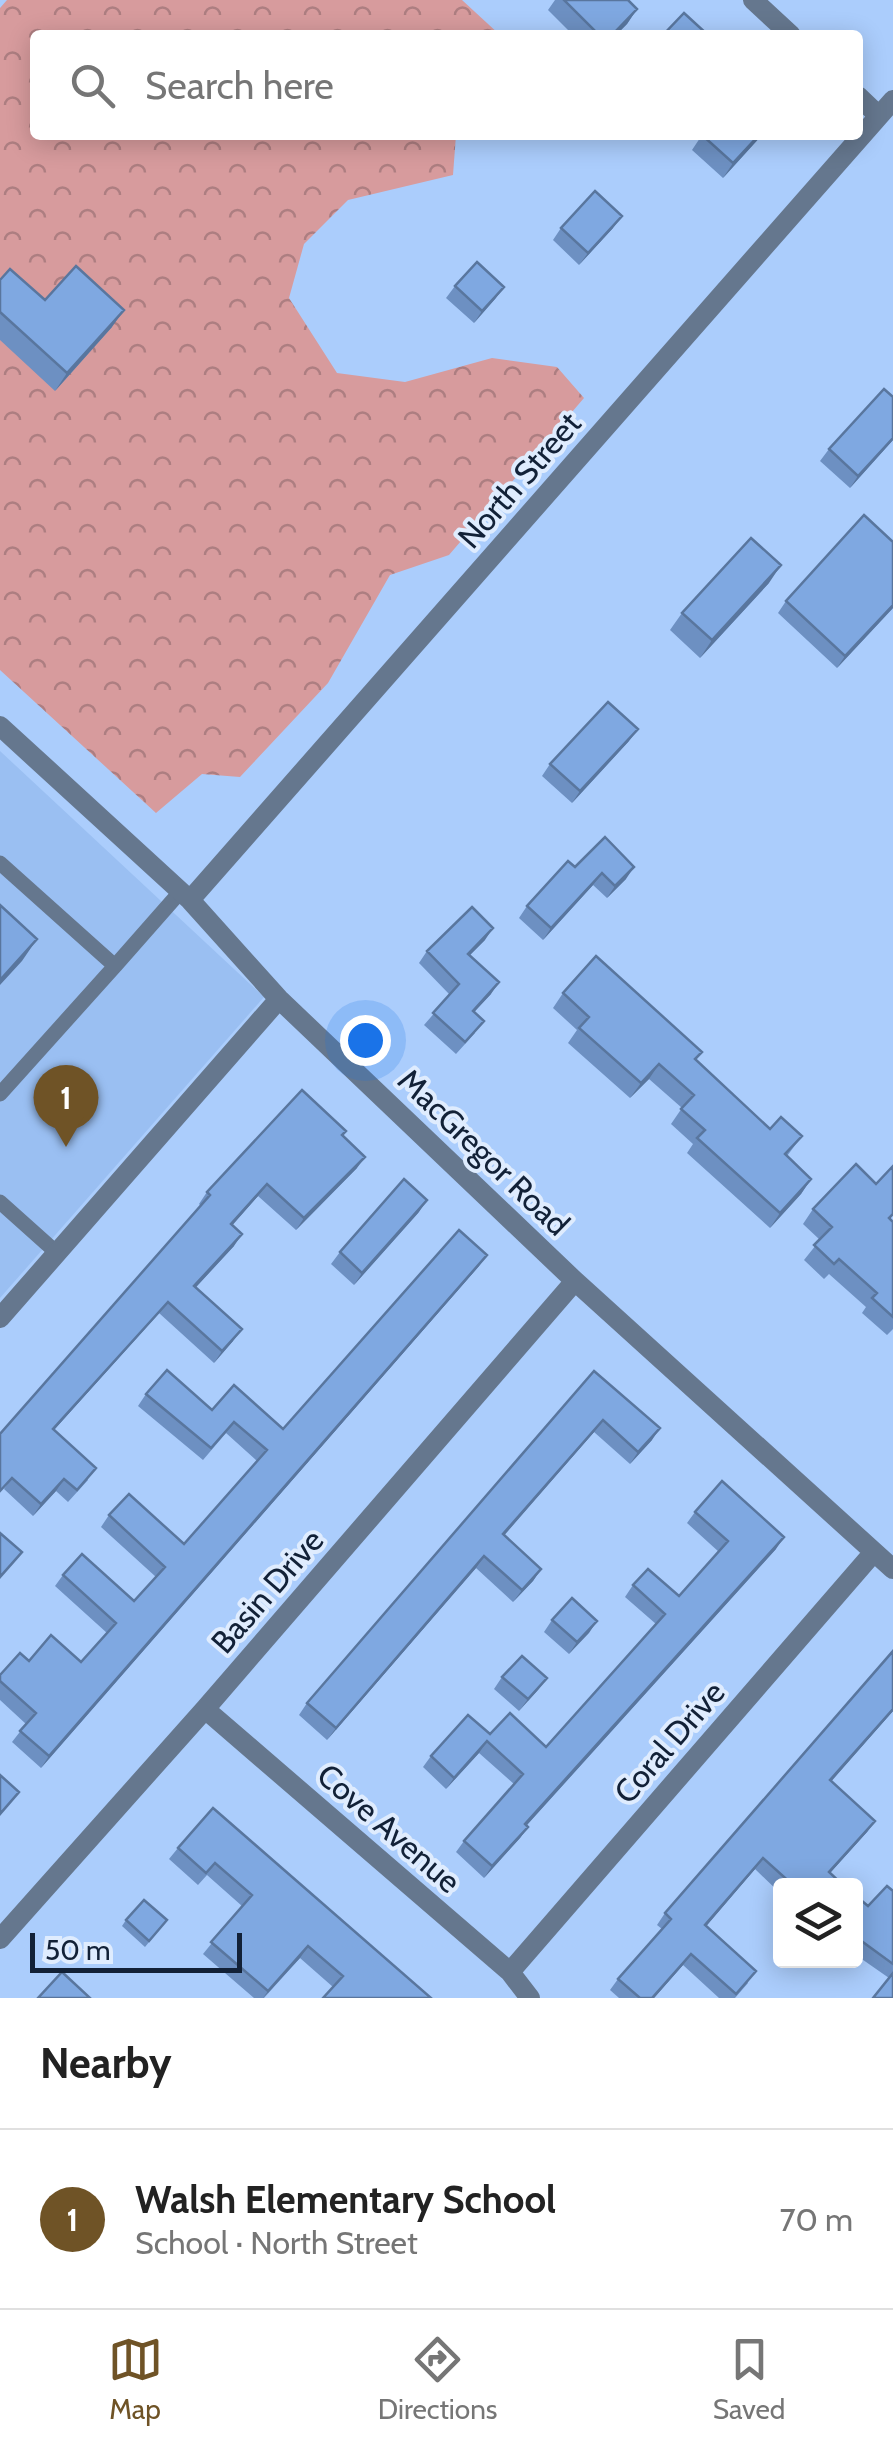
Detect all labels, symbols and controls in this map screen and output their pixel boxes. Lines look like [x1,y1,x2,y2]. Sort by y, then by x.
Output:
search box [30,30,863,140]
icon: search [65,58,120,113]
text: Search here [145,62,334,109]
street label: North Street [449,404,589,556]
your location [340,1015,391,1066]
street label: MacGregor Road [390,1061,578,1243]
pin: 1 [34,1064,98,1147]
street label: Basin Drive [203,1521,331,1661]
street label: Coral Drive [606,1673,732,1811]
street label: Cove Avenue [309,1755,469,1901]
map controls [773,1878,863,1968]
button: layers [773,1878,863,1968]
scale bar [30,1928,242,1972]
text: 50 m [45,1933,111,1967]
text: Nearby [40,2037,172,2089]
text: Walsh Elementary School [135,2176,556,2223]
text: 1 [67,2200,78,2239]
text: 70 m [780,2200,853,2239]
text: School · North Street [135,2223,418,2262]
tab: Map [108,2332,163,2426]
tab: Directions [378,2332,497,2426]
tab: Saved [713,2332,785,2426]

